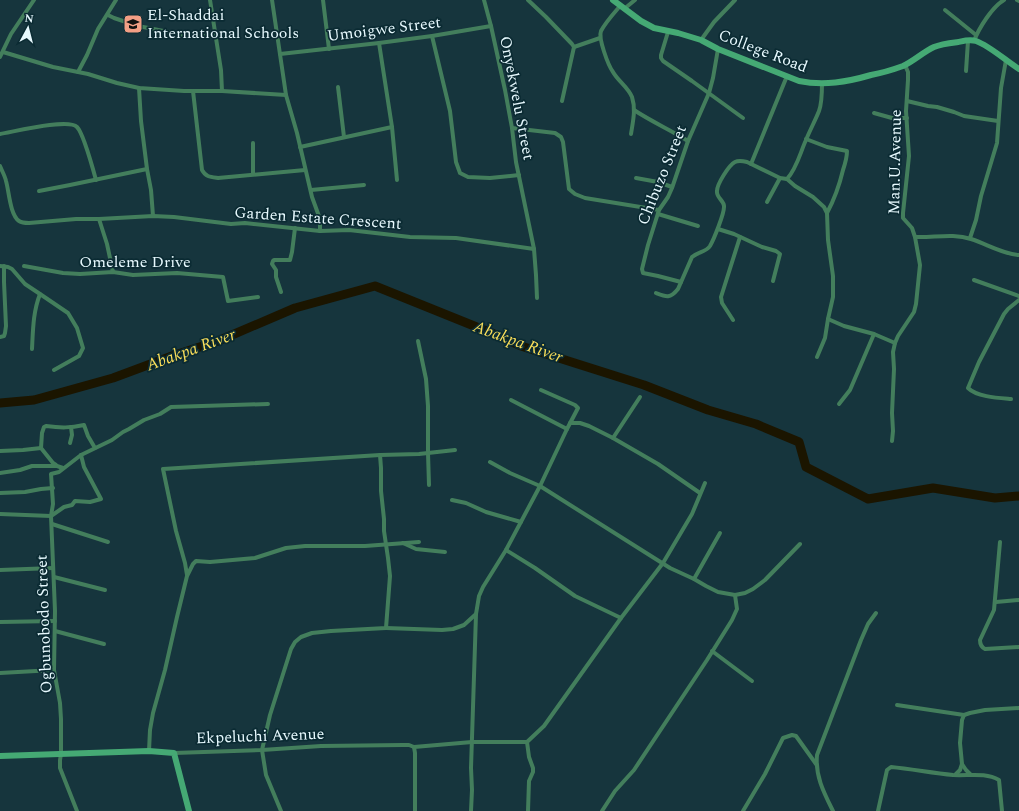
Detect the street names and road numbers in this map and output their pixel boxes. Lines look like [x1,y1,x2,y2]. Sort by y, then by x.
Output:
street label: Umoigwe Street [326,10,443,48]
street label: College Road [715,23,811,79]
street label: Onyekwelu Street [493,34,541,162]
street label: Man.U.Avenue [882,109,908,215]
street label: Chibuzo Street [631,121,693,229]
street label: Garden Estate Crescent [234,200,403,236]
street label: Omeleme Drive [79,250,191,274]
street label: Ogbunobodo Street [30,554,58,694]
street label: Ekpeluchi Avenue [195,722,325,750]

